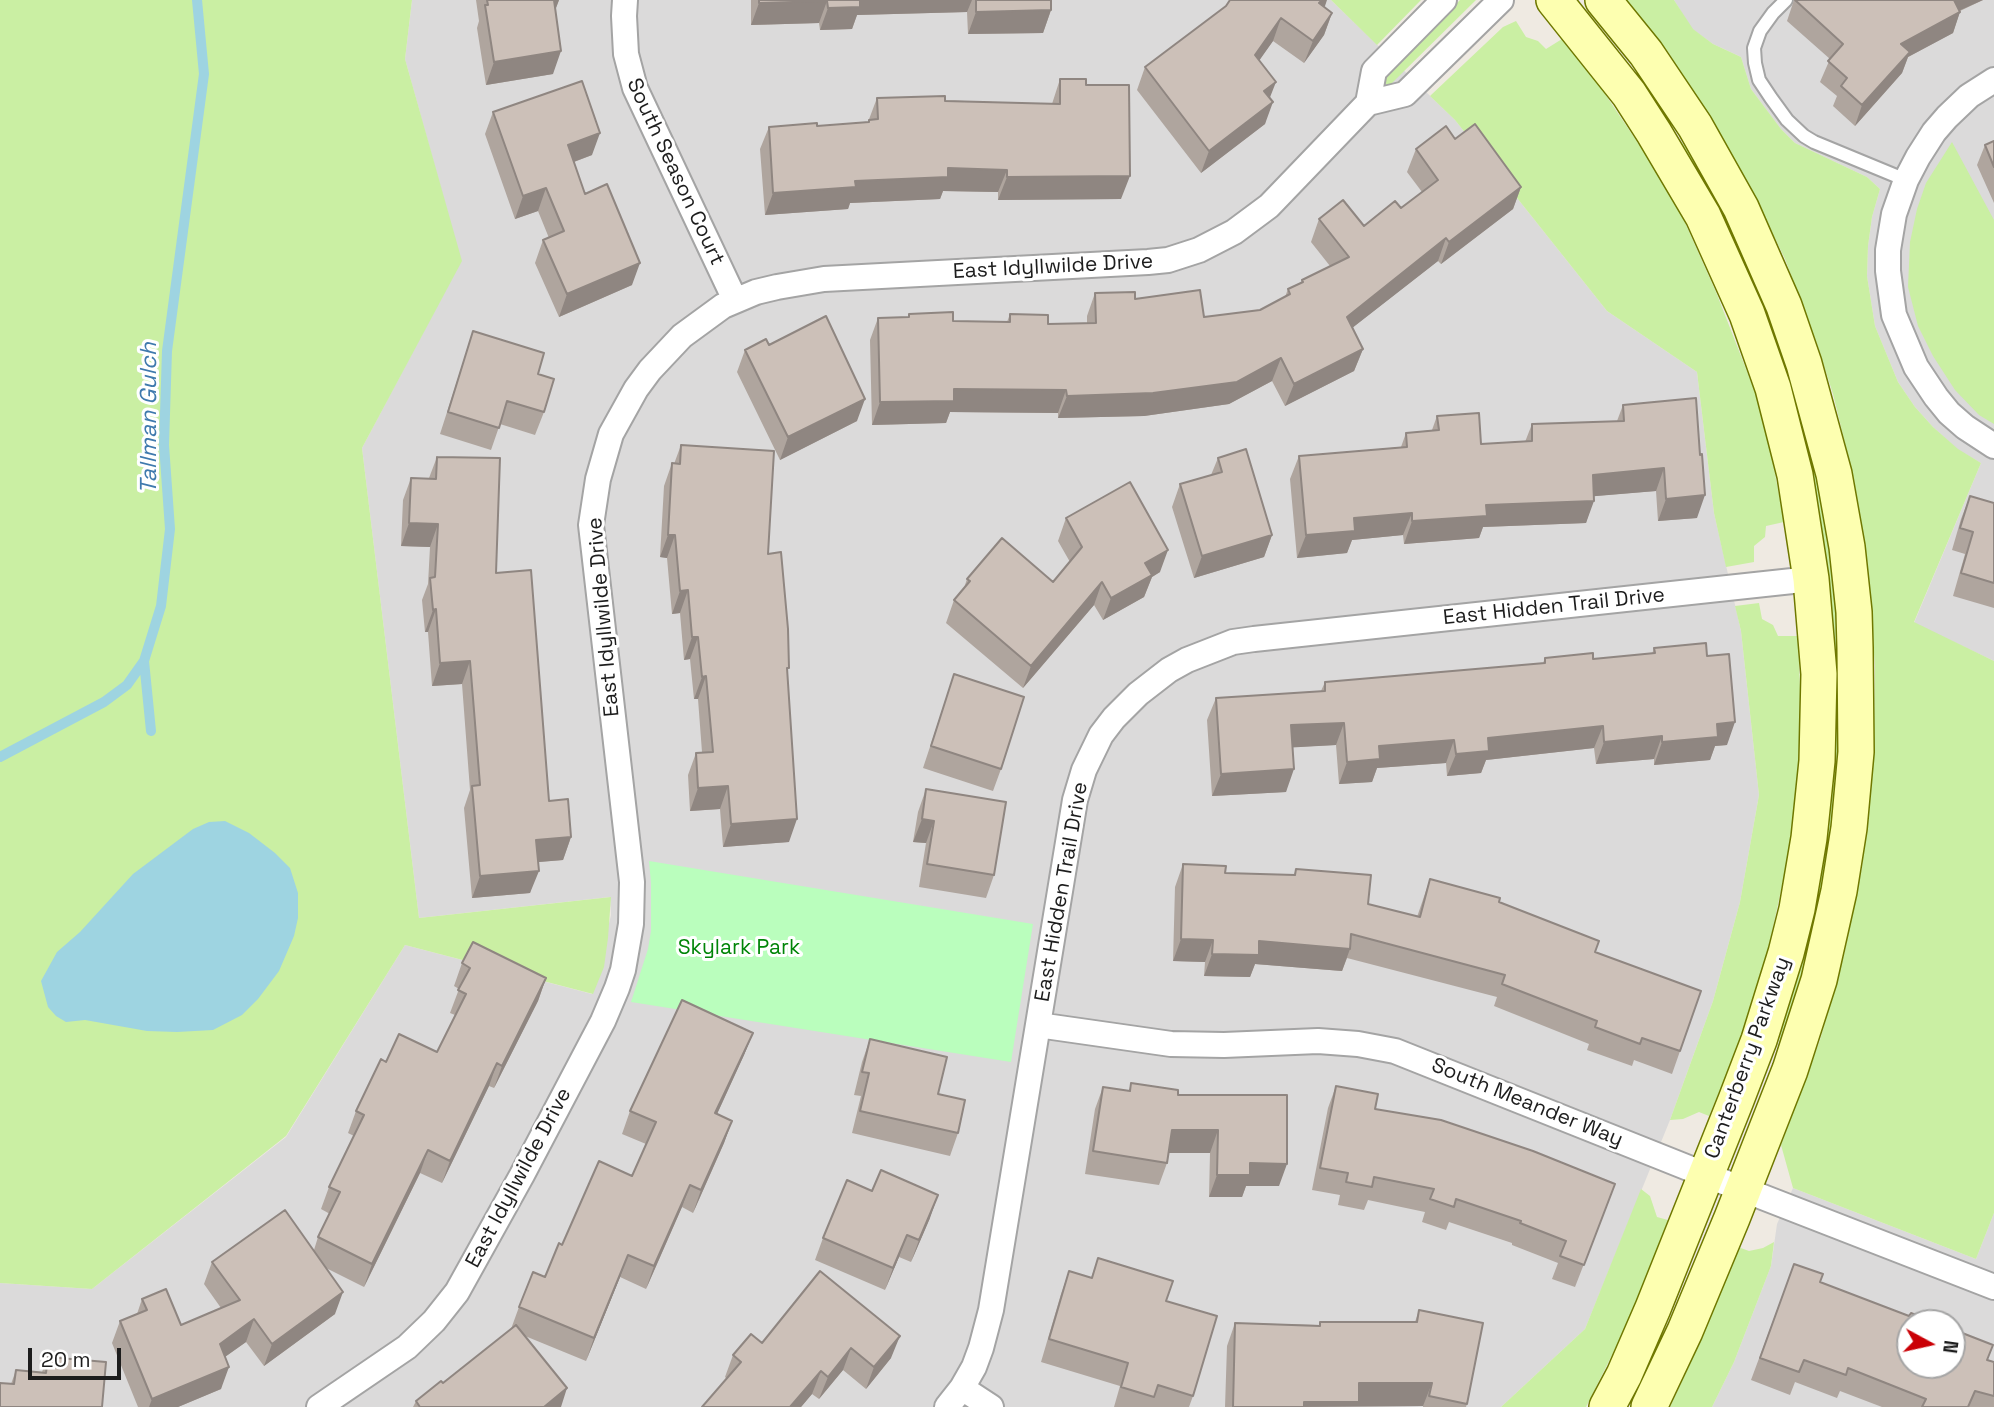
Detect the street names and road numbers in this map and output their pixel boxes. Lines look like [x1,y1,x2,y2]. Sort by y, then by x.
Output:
street label: South Season Court [621,75,729,269]
street label: East Idyllwilde Drive [952,249,1154,285]
street label: East Idyllwilde Drive [583,516,625,718]
street label: East Hidden Trail Drive [1442,583,1666,631]
street label: East Hidden Trail Drive [1030,780,1094,1004]
street label: Canterberry Parkway [1700,954,1796,1162]
street label: South Meander Way [1428,1053,1626,1153]
street label: East Idyllwilde Drive [461,1084,577,1272]

